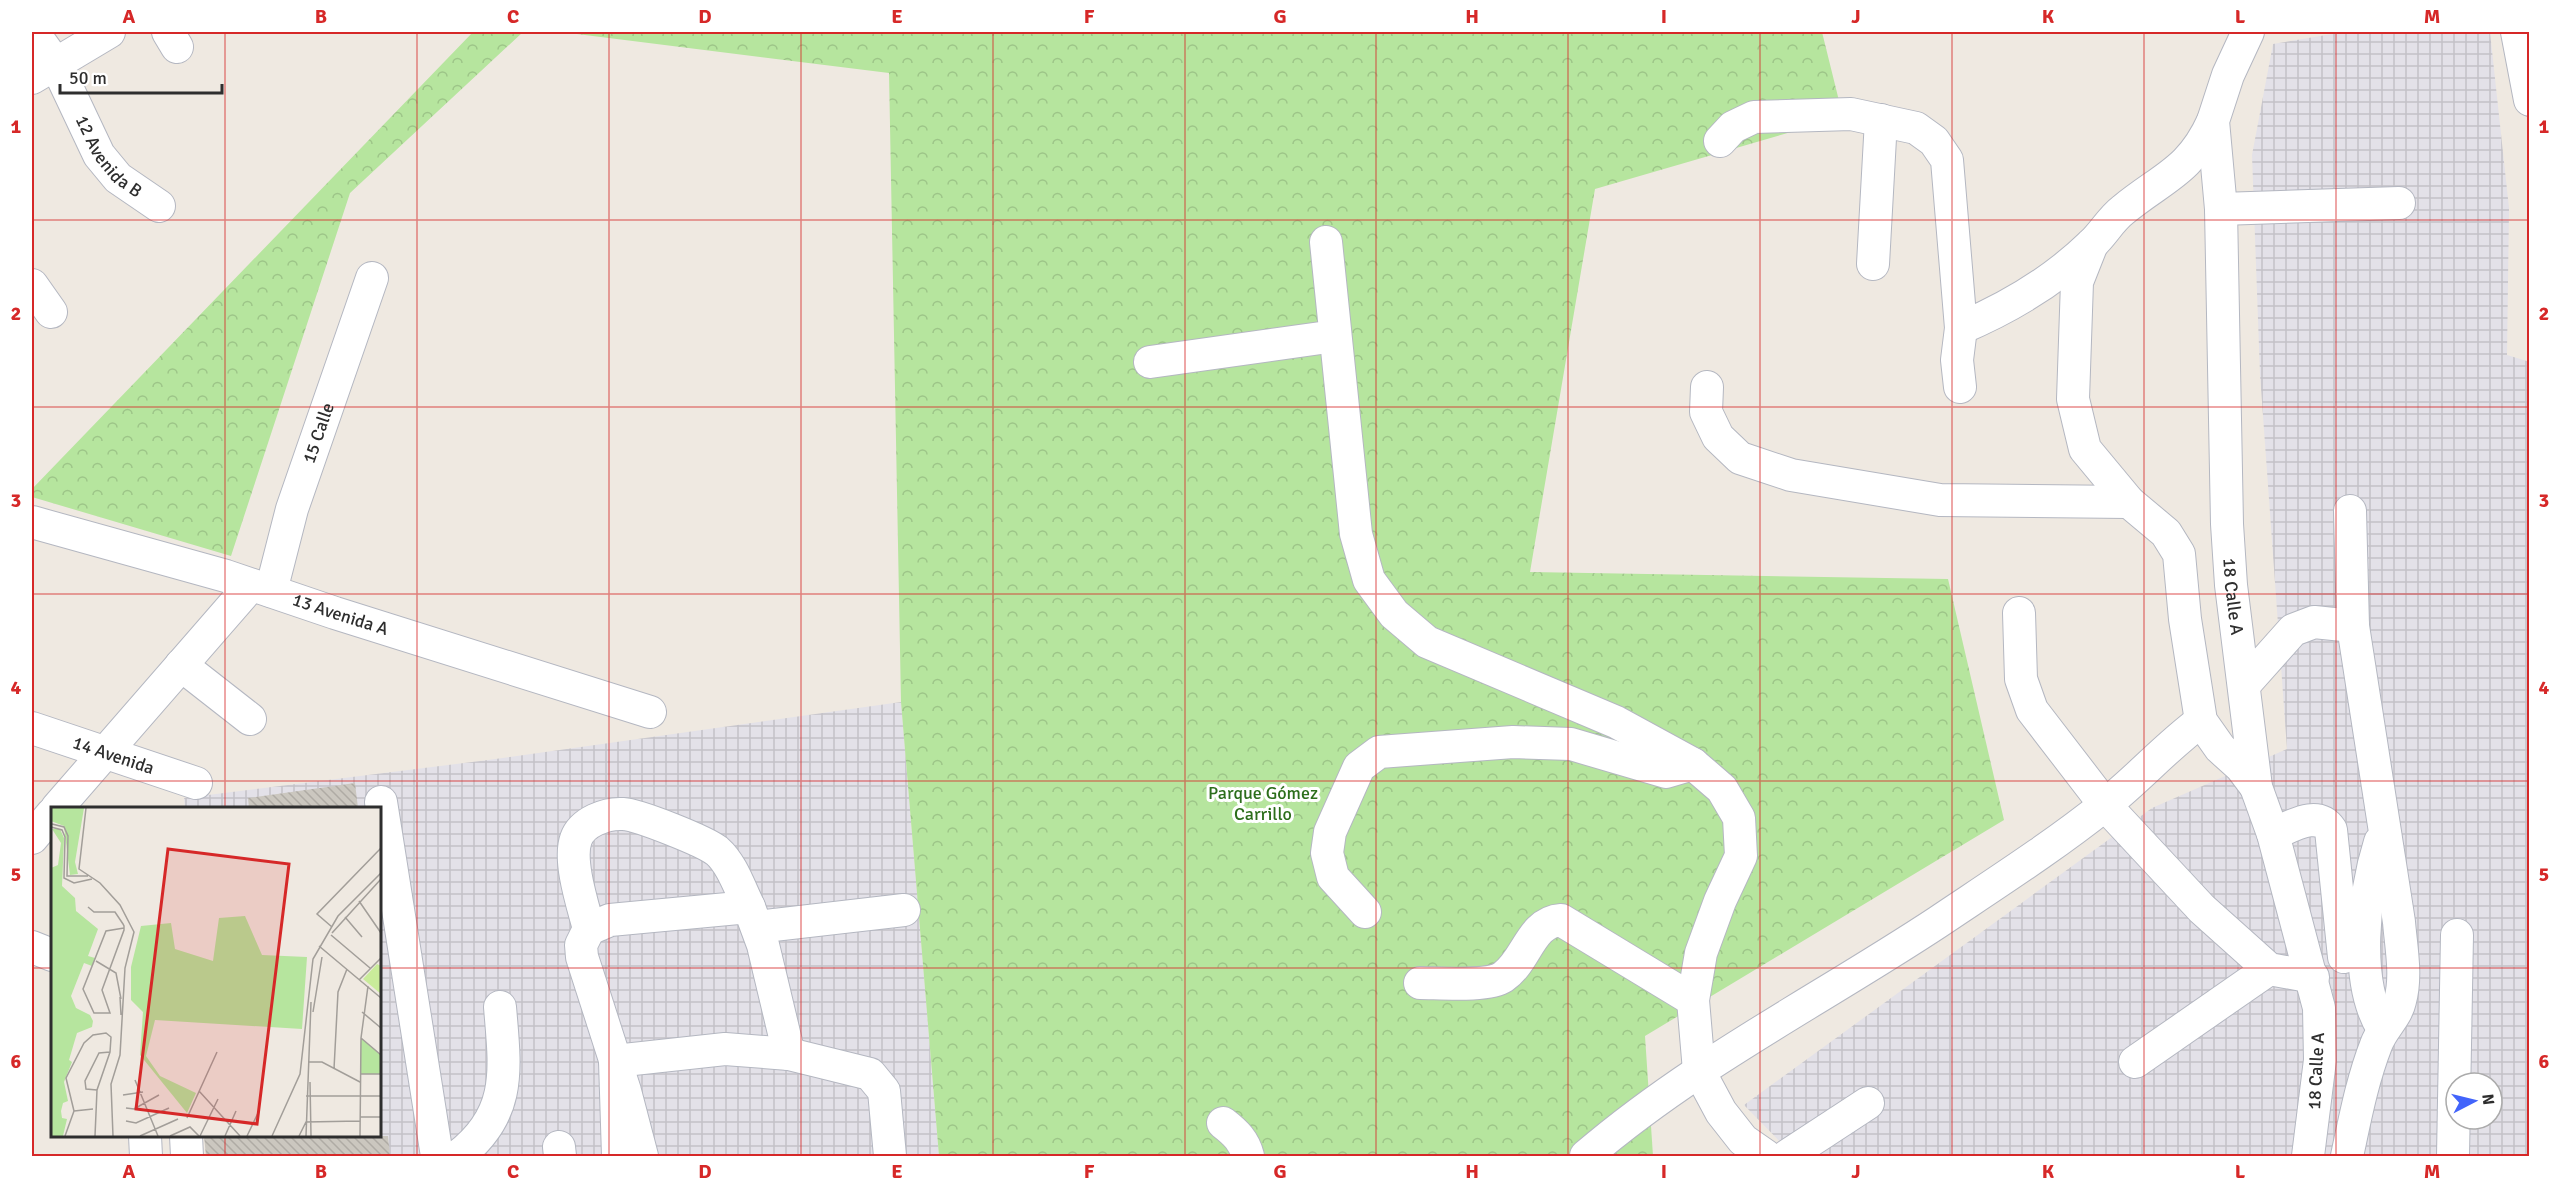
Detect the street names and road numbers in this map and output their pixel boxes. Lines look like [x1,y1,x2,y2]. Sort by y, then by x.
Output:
street label: 12 Avenida B [71,112,146,202]
street label: 15 Calle [298,400,339,466]
street label: 18 Calle A [2218,557,2248,636]
street label: 13 Avenida A [290,588,391,640]
street label: 14 Avenida [70,731,157,779]
street label: 18 Calle A [2303,1032,2329,1110]

